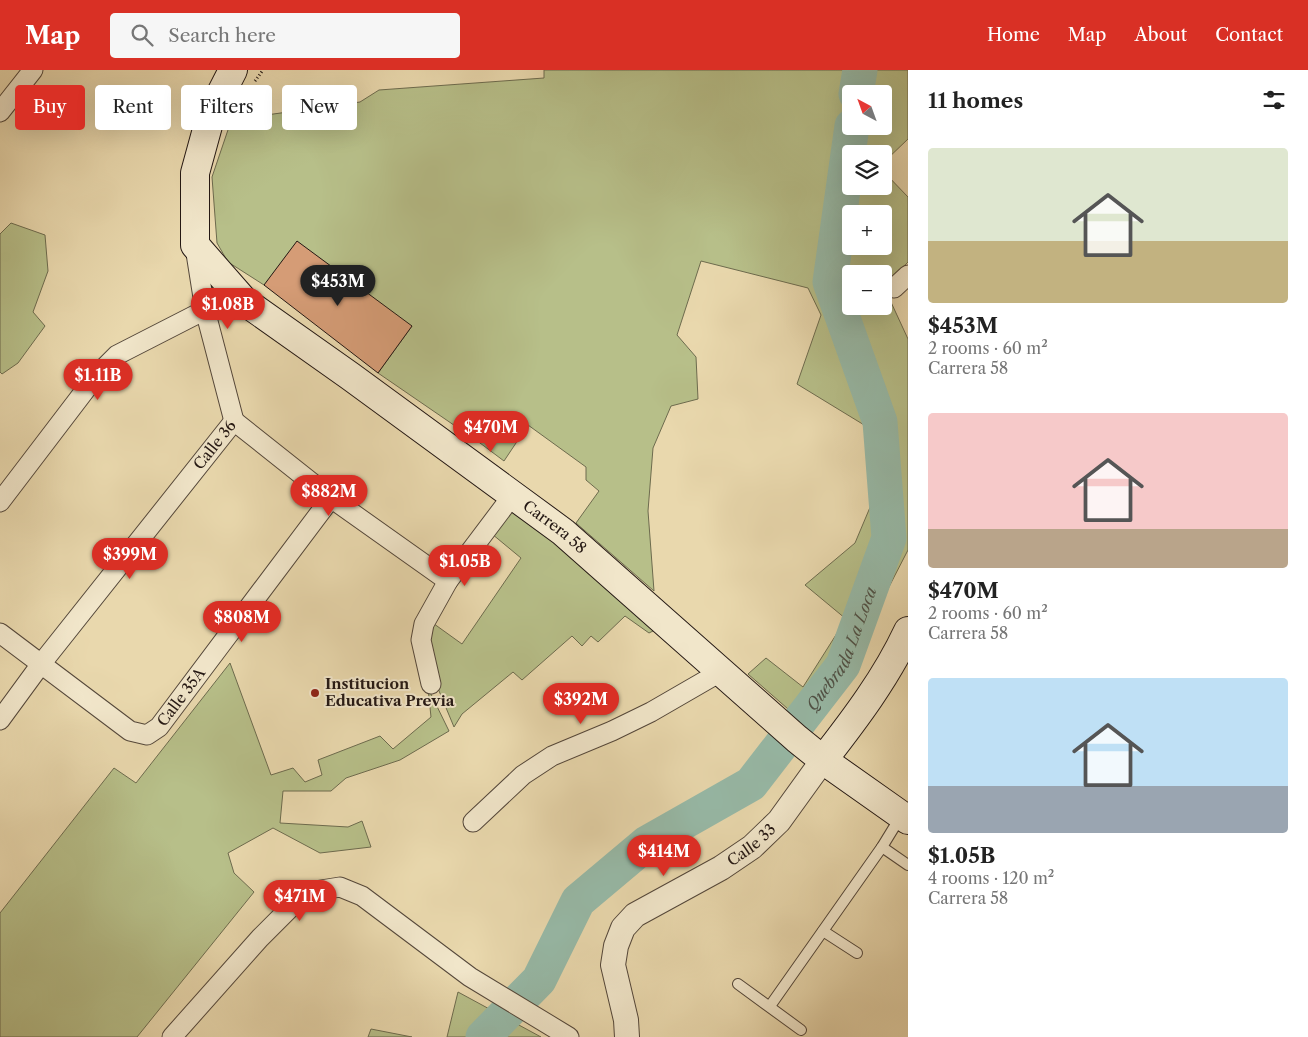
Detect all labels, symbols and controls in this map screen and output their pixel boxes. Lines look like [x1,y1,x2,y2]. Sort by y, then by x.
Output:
search box [110,13,460,58]
text: Map [25,21,80,50]
icon: search [128,21,156,49]
text: Search here [168,24,276,47]
text: Home [987,24,1040,46]
text: Map [1068,24,1106,46]
text: About [1134,24,1187,46]
text: Contact [1215,24,1283,46]
chip: Buy [15,85,85,130]
chip: Rent [95,85,171,130]
chip: Filters [181,85,272,130]
chip: New [282,85,357,130]
north arrow [842,85,892,135]
map controls [842,85,892,315]
icon: filters [1260,86,1288,114]
text: 11 homes [928,88,1023,113]
button: layers [842,145,892,195]
icon: home [1063,180,1153,270]
button: + [842,205,892,255]
pin: $453M [303,264,373,307]
button: − [842,265,892,315]
text: $453M [311,271,365,291]
pin: $1.08B [187,288,269,330]
text: $1.08B [202,294,254,314]
text: $453M [928,313,998,338]
text: 2 rooms · 60 m² [928,338,1048,358]
pin: $1.11B [57,358,139,401]
text: Carrera 58 [928,358,1008,378]
text: $1.11B [75,365,121,385]
pin: $470M [456,410,526,453]
street label: Calle 36 [189,416,240,473]
text: $470M [464,417,518,437]
icon: home [1063,445,1153,535]
pin: $882M [294,474,364,517]
text: $882M [301,481,357,501]
street label: Carrera 58 [520,496,591,557]
pin: $399M [95,538,165,580]
text: $399M [103,544,157,564]
pin: $1.05B [424,544,506,587]
text: $1.05B [439,551,491,571]
text: $470M [928,578,999,603]
water label: Quebrada La Loca [802,584,881,714]
pin: $808M [207,600,277,643]
text: 2 rooms · 60 m² [928,603,1048,623]
text: $808M [214,607,270,627]
text: Carrera 58 [928,623,1008,643]
street label: Calle 35A [153,663,210,730]
place label: Institucion Educativa Previa [325,674,455,710]
pin: $392M [546,682,616,725]
marker: Institucion Educativa Previa [309,687,321,699]
text: $392M [554,689,608,709]
icon: home [1063,710,1153,800]
street label: Calle 33 [723,819,779,870]
pin: $414M [629,834,699,877]
text: $414M [638,841,690,861]
text: $1.05B [928,843,995,868]
text: 4 rooms · 120 m² [928,868,1054,888]
pin: $471M [265,880,335,922]
text: $471M [275,886,325,906]
text: Carrera 58 [928,888,1008,908]

